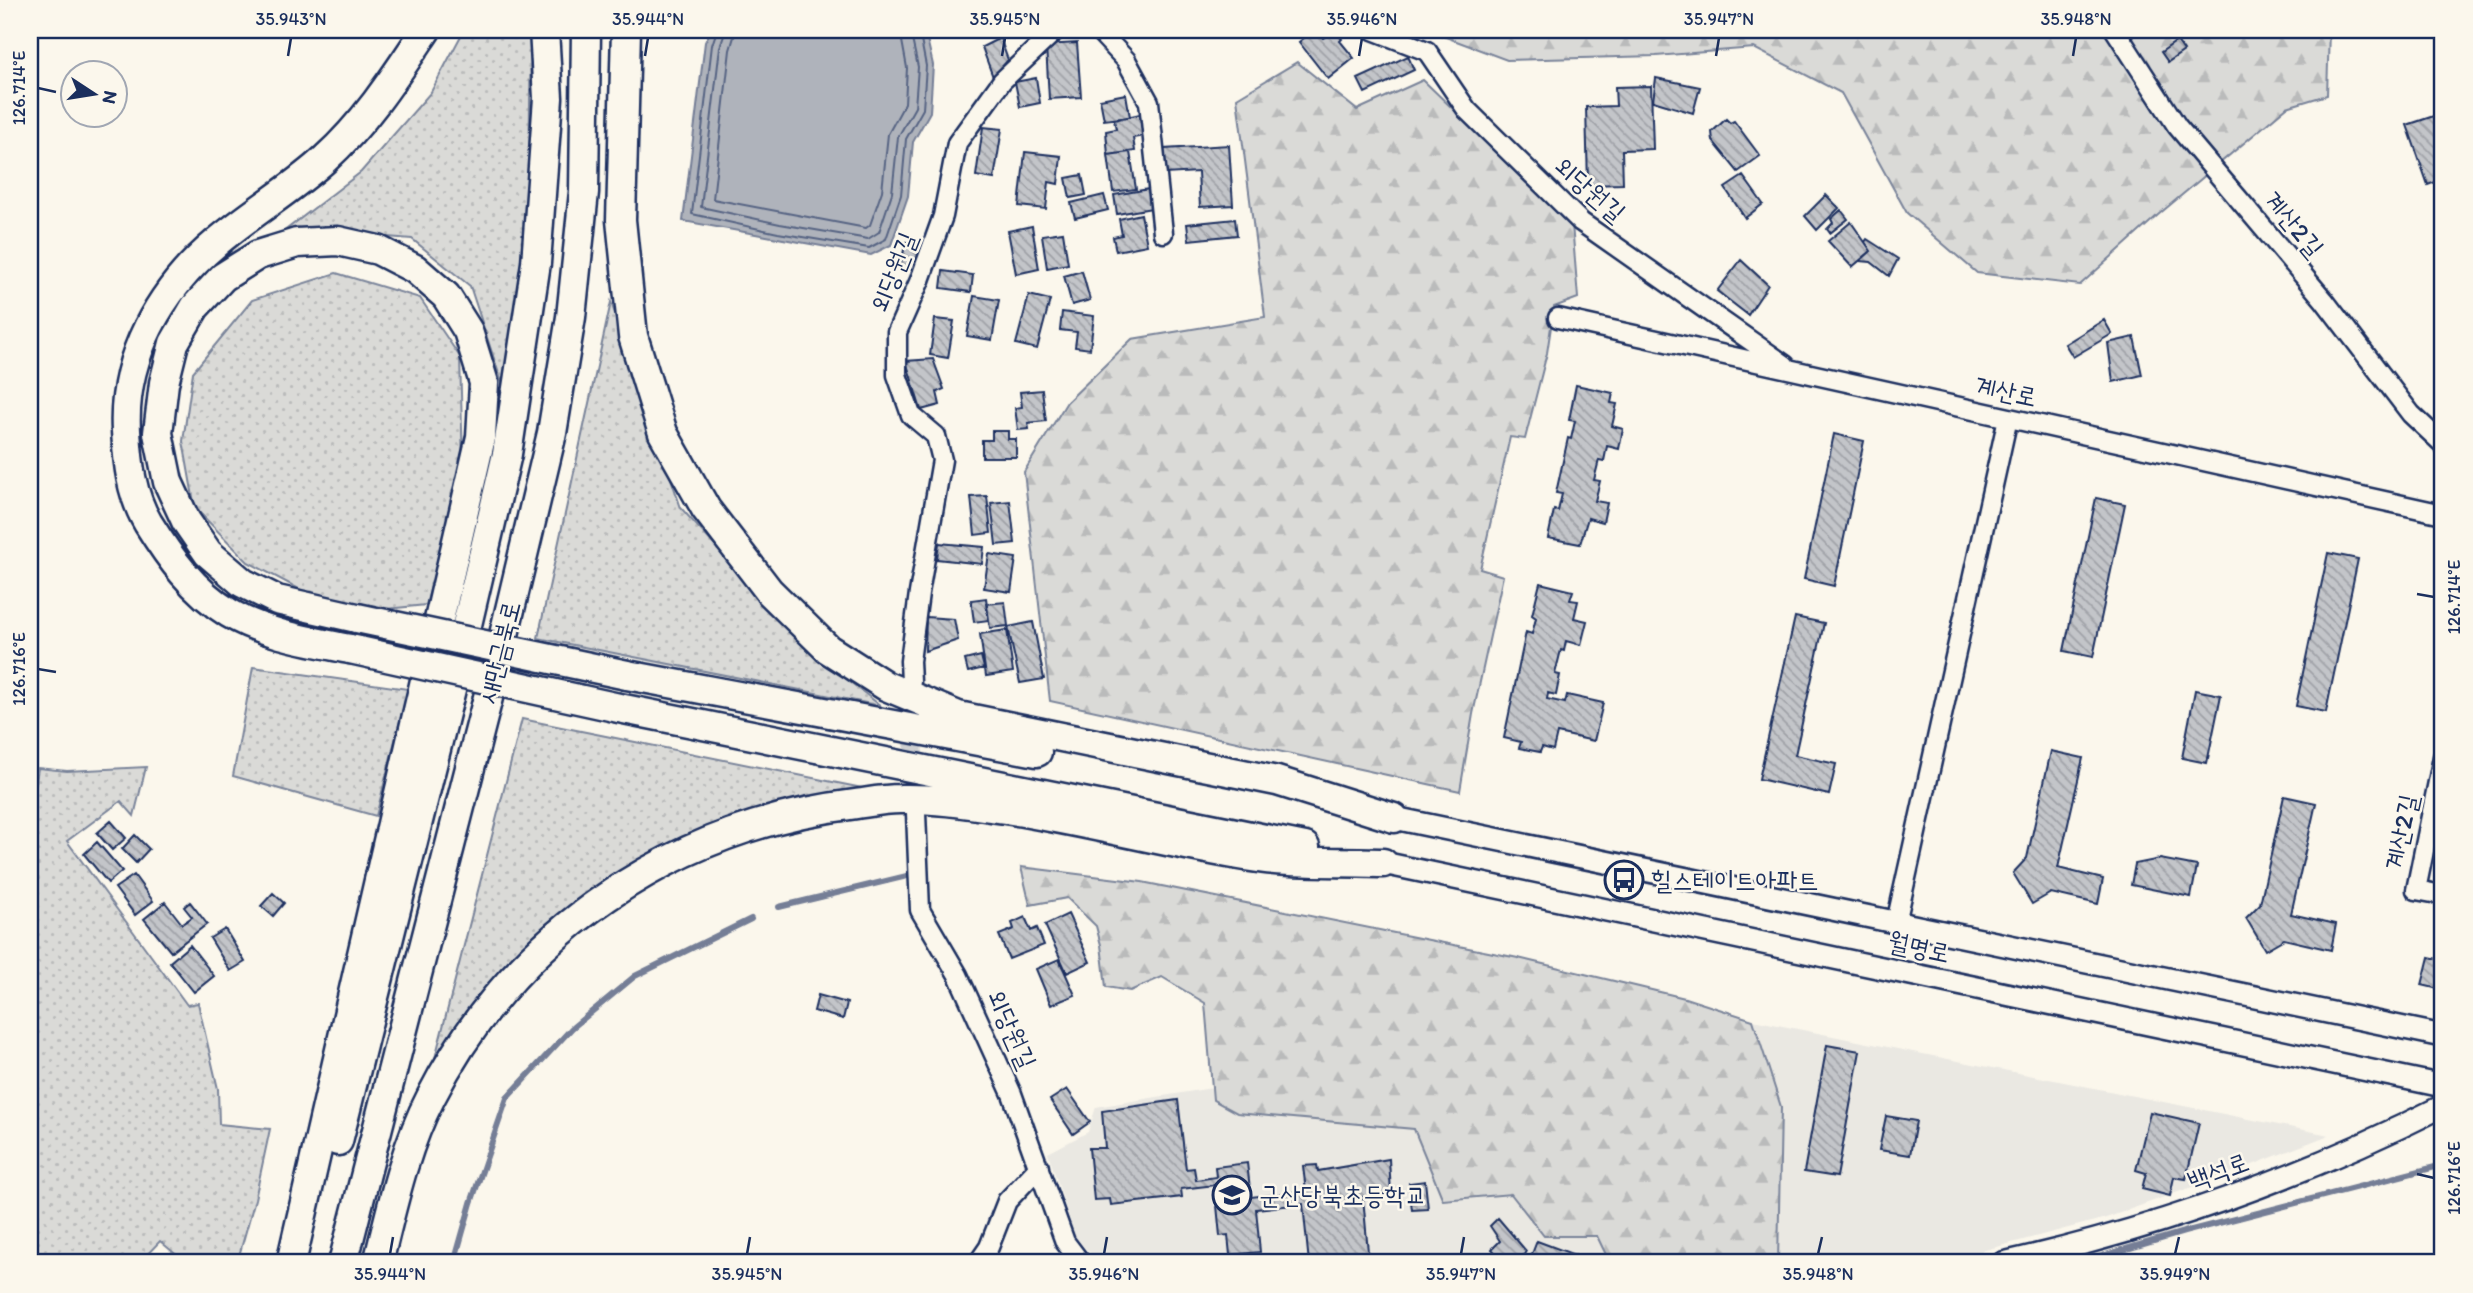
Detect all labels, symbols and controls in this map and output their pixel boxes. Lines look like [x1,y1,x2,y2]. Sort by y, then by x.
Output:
text: 35.943°N [255,8,327,30]
text: 35.944°N [612,8,684,30]
text: 35.945°N [970,8,1040,30]
text: 35.946°N [1327,8,1397,30]
text: 35.947°N [1684,8,1754,30]
text: 35.948°N [2040,8,2112,30]
text: 126.714°E [8,50,30,126]
north arrow [60,60,130,130]
text: N [98,89,123,106]
street label: 외당원길 [1548,149,1632,229]
street label: 계산2길 [2257,184,2331,264]
street label: 외당원길 [862,227,924,317]
street label: 계산로 [1972,369,2040,413]
text: 126.714°E [2443,559,2465,635]
street label: 새만금북로 [471,597,527,707]
text: 126.716°E [8,632,30,706]
street label: 계산2길 [2377,791,2425,873]
bus stop icon: 힐스테이트아파트 [1603,859,1645,901]
place label: 힐스테이트아파트 [1651,864,1818,896]
street label: 월명로 [1885,925,1953,969]
street label: 외당원길 [980,984,1044,1074]
text: 126.716°E [2443,1141,2465,1215]
street label: 백석로 [2183,1145,2253,1197]
school or university icon: 군산당북초등학교 [1211,1174,1253,1216]
place label: 군산당북초등학교 [1259,1179,1426,1211]
text: 35.944°N [354,1263,426,1285]
text: 35.945°N [712,1263,782,1285]
text: 35.946°N [1069,1263,1139,1285]
text: 35.947°N [1426,1263,1496,1285]
text: 35.948°N [1782,1263,1854,1285]
text: 35.949°N [2140,1263,2210,1285]

